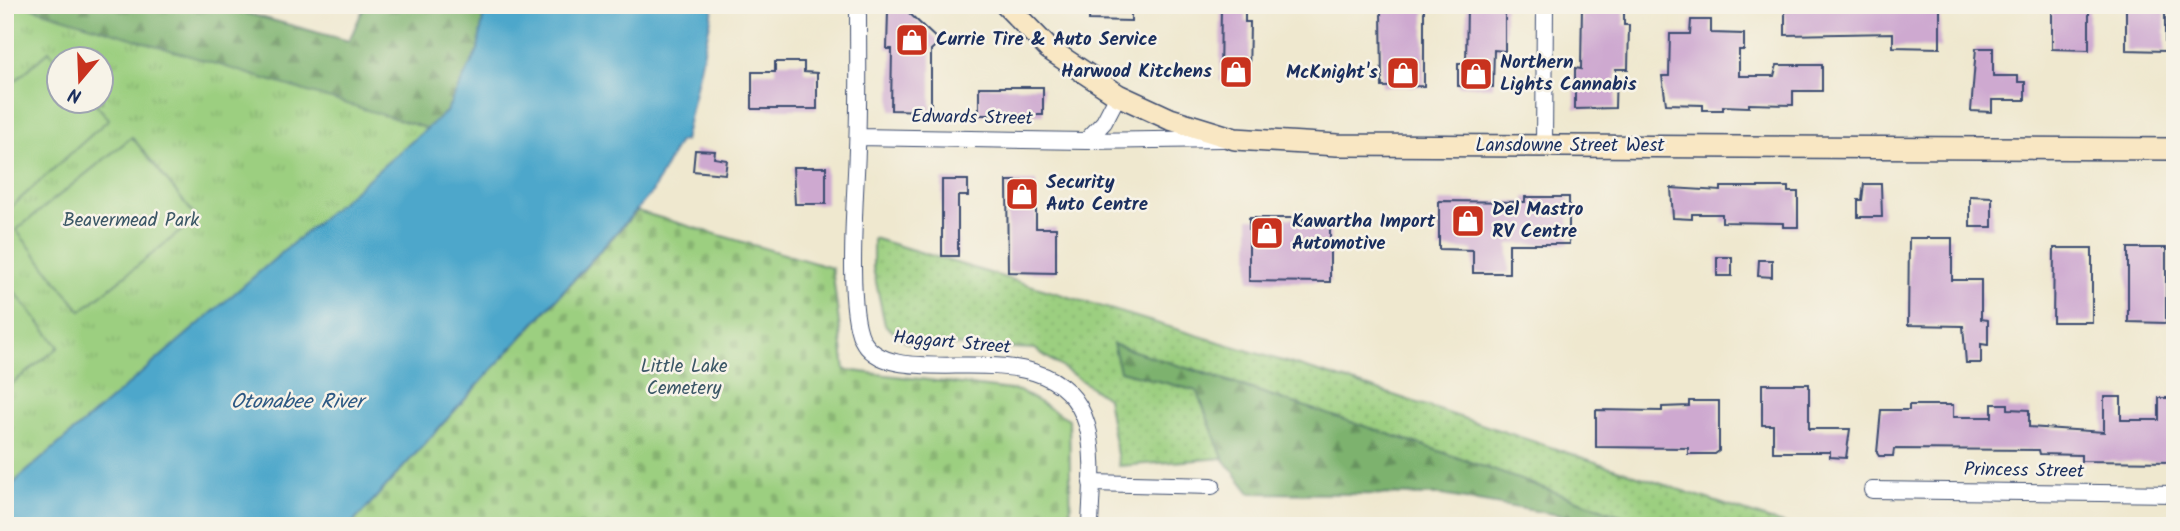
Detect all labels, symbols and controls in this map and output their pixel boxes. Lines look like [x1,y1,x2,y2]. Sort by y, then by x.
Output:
shop icon: Currie Tire & Auto Service [893,21,931,59]
place label: Currie Tire & Auto Service [936,25,1157,55]
north arrow [46,46,116,116]
place label: Northern Lights Cannabis [1500,48,1637,100]
shop icon: Harwood Kitchens [1217,53,1255,91]
shop icon: McKnight's [1384,54,1422,92]
shop icon: Northern Lights Cannabis [1457,55,1495,93]
place label: Harwood Kitchens [1061,57,1212,87]
place label: McKnight's [1286,58,1378,88]
text: N [65,78,86,110]
street label: Edwards Street [911,102,1034,134]
street label: Lansdowne Street West [1475,131,1665,161]
place label: Security Auto Centre [1046,168,1148,220]
shop icon: Security Auto Centre [1003,175,1041,213]
place label: Del Mastro RV Centre [1492,195,1584,247]
shop icon: Del Mastro RV Centre [1449,202,1487,240]
park label: Beavermead Park [63,206,199,236]
place label: Kawartha Import Automotive [1292,207,1436,259]
shop icon: Kawartha Import Automotive [1248,214,1286,252]
street label: Haggart Street [892,323,1013,363]
park label: Little Lake Cemetery [640,352,728,404]
water label: Otonabee River [231,386,367,419]
street label: Princess Street [1964,455,2085,487]

